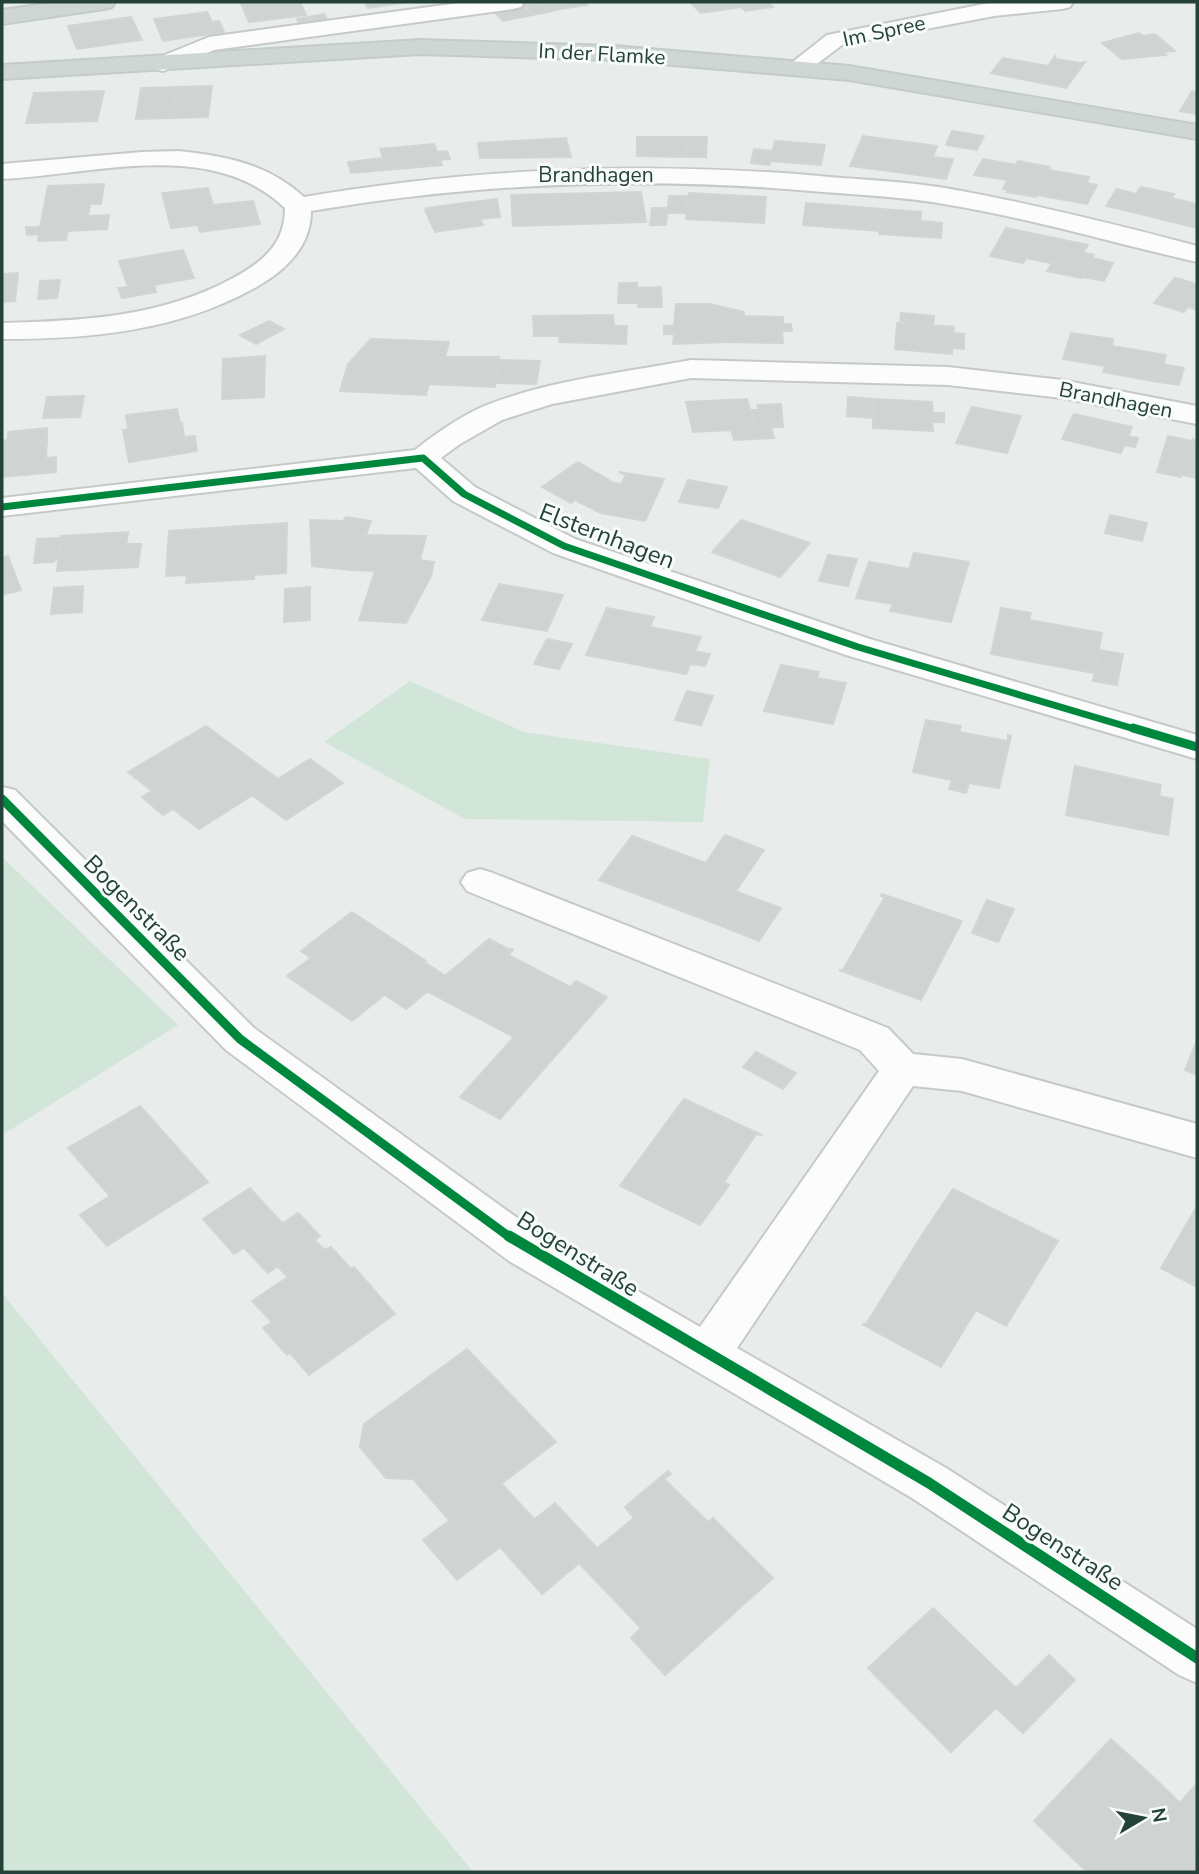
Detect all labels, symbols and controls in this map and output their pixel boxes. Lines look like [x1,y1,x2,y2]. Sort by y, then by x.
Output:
street label: Im Spree [840,9,928,53]
street label: In der Flamke [538,37,666,71]
street label: Brandhagen [538,161,654,189]
street label: Brandhagen [1057,375,1175,425]
street label: Elsternhagen [535,496,679,576]
street label: Bogenstraße [77,848,197,968]
street label: Bogenstraße [511,1204,645,1304]
street label: Bogenstraße [996,1496,1130,1598]
north arrow [1108,1783,1178,1853]
text: N [1145,1806,1173,1824]

